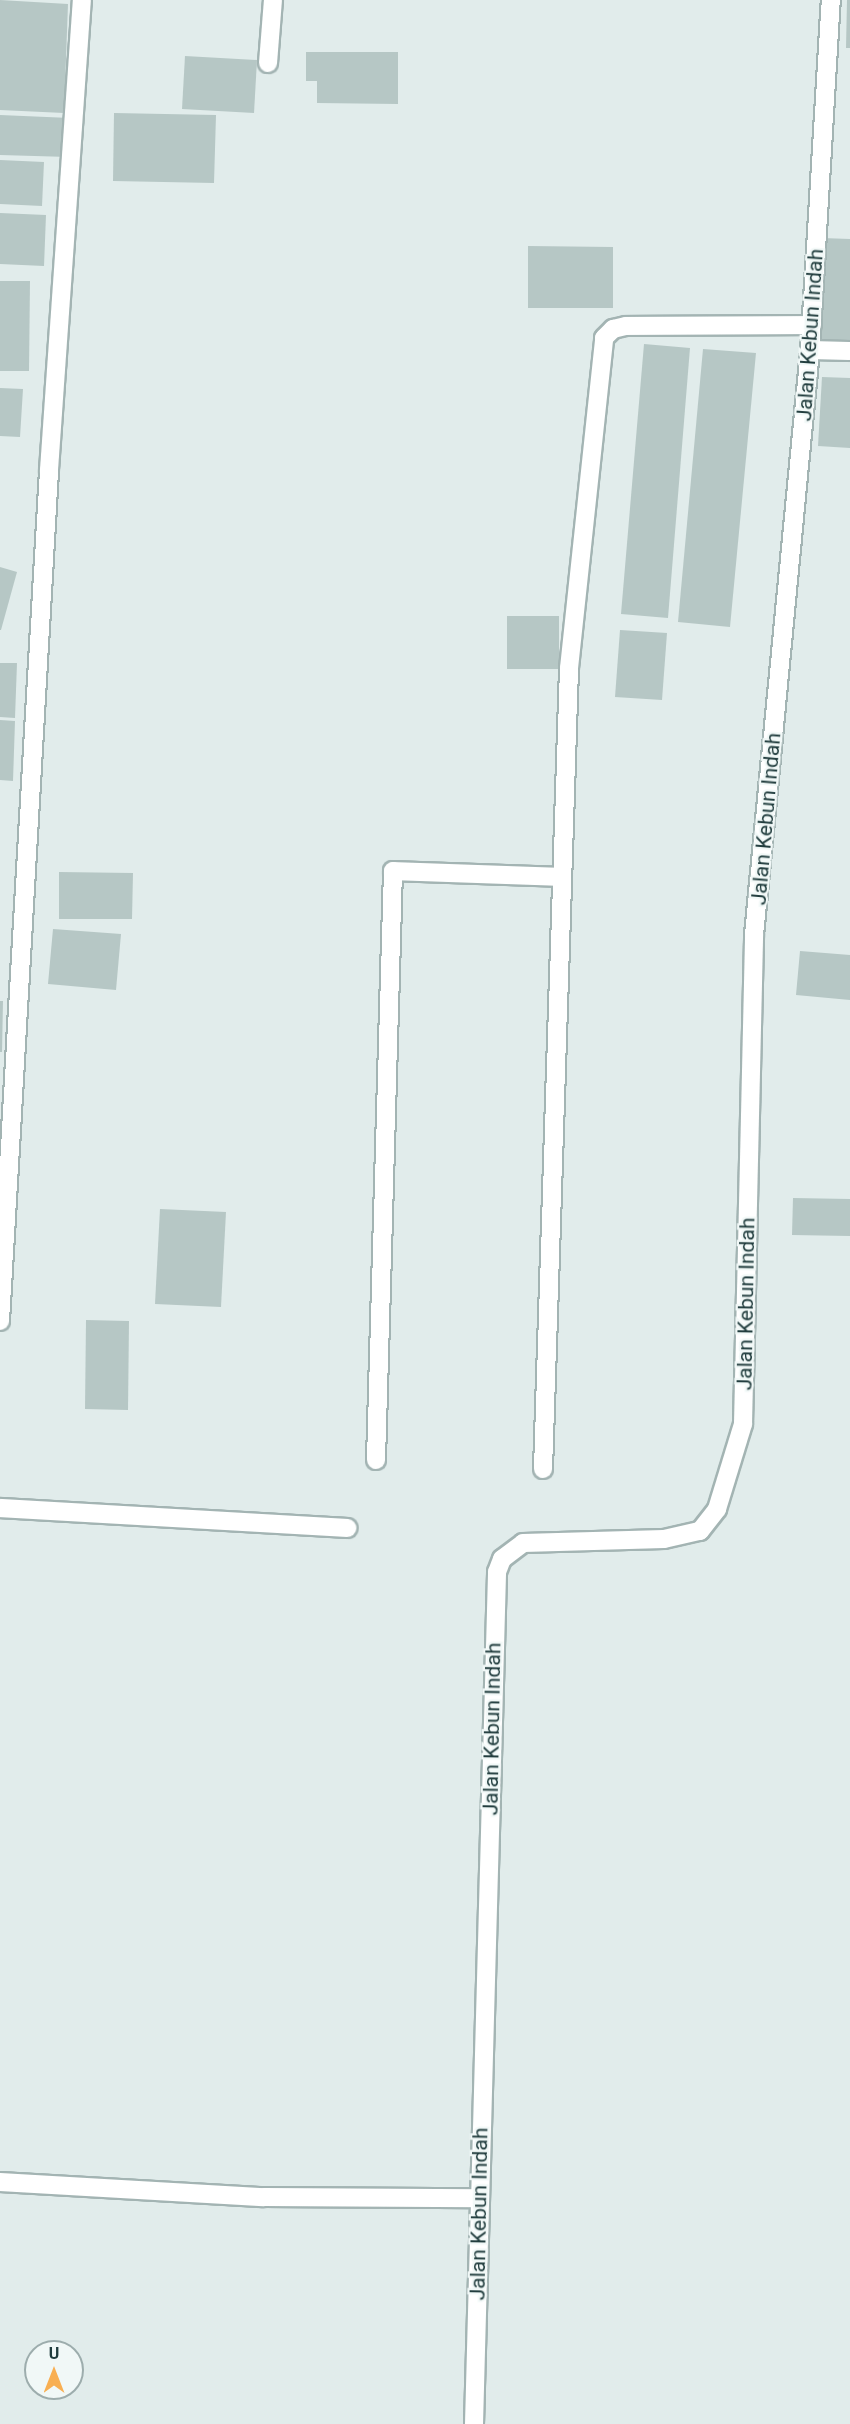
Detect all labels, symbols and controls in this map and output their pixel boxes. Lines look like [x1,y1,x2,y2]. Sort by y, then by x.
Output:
street label: Jalan Kebun Indah [791,248,829,422]
street label: Jalan Kebun Indah [746,732,786,906]
street label: Jalan Kebun Indah [732,1217,760,1391]
street label: Jalan Kebun Indah [478,1642,506,1816]
street label: Jalan Kebun Indah [465,2127,493,2301]
north arrow [24,2340,84,2400]
text: U [49,2344,59,2363]

